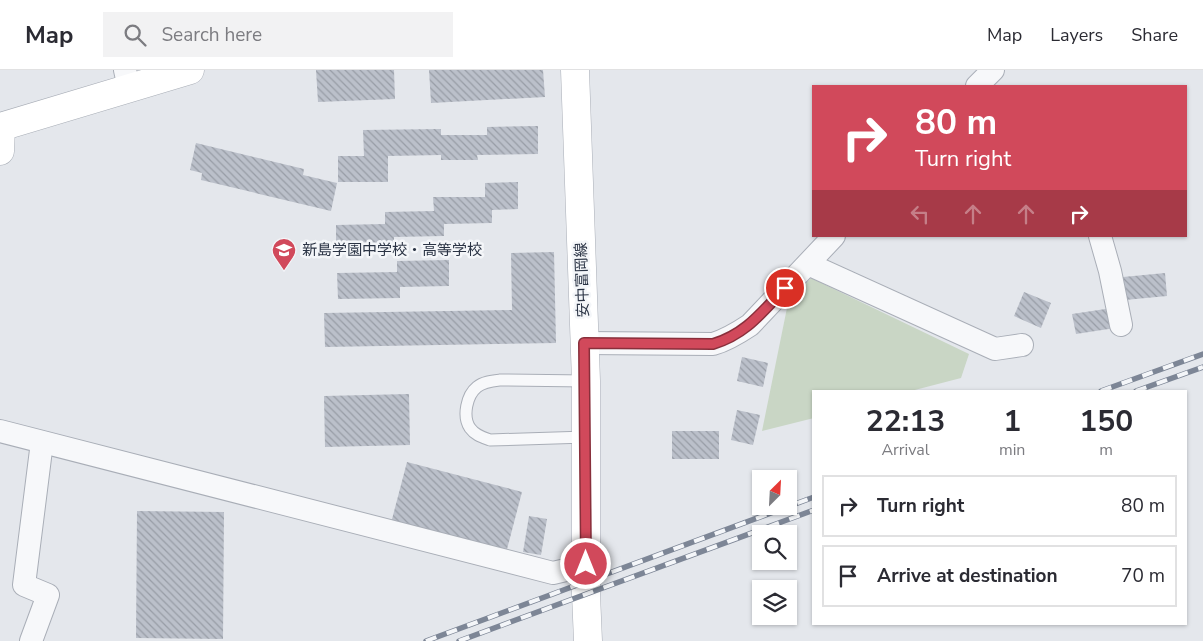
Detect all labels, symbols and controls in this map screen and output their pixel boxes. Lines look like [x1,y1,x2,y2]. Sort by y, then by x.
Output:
search box [103,12,453,57]
text: Map [25,19,73,51]
icon: search [121,21,149,49]
text: Search here [161,22,262,48]
text: Map [987,23,1022,47]
text: Layers [1050,23,1103,47]
text: Share [1131,23,1178,47]
text: 80 m [915,99,997,146]
icon: right [832,105,897,170]
text: Turn right [915,144,1011,174]
icon: left [906,200,934,228]
icon: ahead [959,200,987,228]
icon: ahead [1012,200,1040,228]
icon: right [1065,200,1093,228]
school or university icon: 新島学園中学校・高等学校 [271,237,297,271]
place label: 新島学園中学校・高等学校 [302,240,482,260]
street label: 安中富岡線 [571,242,593,318]
pin [764,267,806,309]
icon: arrive [771,274,799,302]
text: 22:13 [866,401,945,442]
text: 1 [1003,401,1021,442]
text: 150 [1079,401,1133,442]
text: Arrival [881,439,930,461]
text: min [999,439,1025,461]
text: m [1099,439,1113,461]
north arrow [752,470,798,515]
map controls [752,470,797,625]
icon: right [834,492,862,520]
text: Turn right [877,493,964,519]
text: 80 m [1121,493,1165,519]
button: search [752,525,797,570]
position arrow [559,537,611,589]
icon: arrive [834,562,862,590]
text: Arrive at destination [877,563,1058,589]
text: 70 m [1121,563,1165,589]
button: layers [752,580,797,625]

